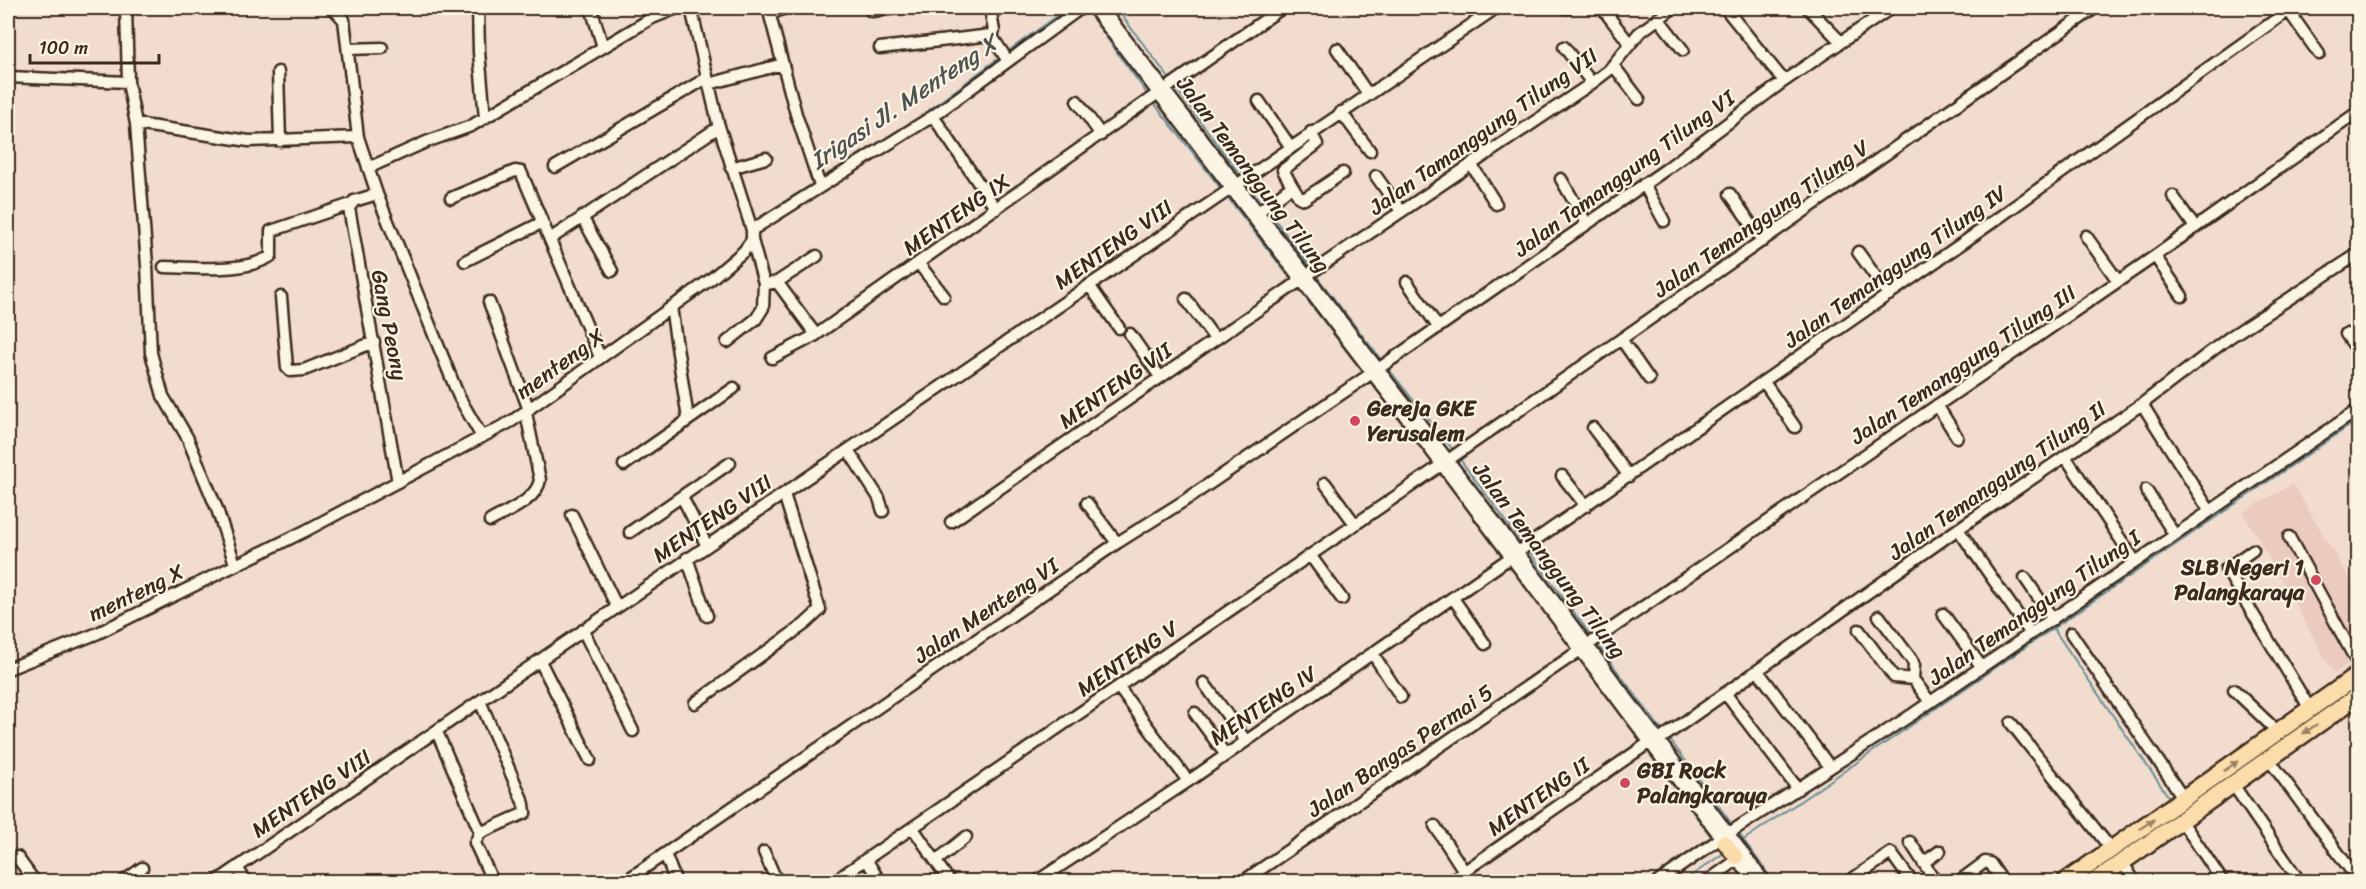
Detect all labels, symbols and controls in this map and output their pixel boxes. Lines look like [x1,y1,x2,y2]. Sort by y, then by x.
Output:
water label: Irigasi Jl. Menteng X [800,21,1010,181]
scale bar [30,27,159,65]
text: 100 m [39,32,88,64]
street label: Jalan Tamanggung Tilung VII [1359,37,1607,226]
street label: Jalan Temanggung Tilung [1166,67,1341,281]
street label: Jalan Tamanggung Tilung VI [1504,79,1745,268]
street label: Jalan Temanggung Tilung V [1644,128,1879,309]
street label: MENTENG IX [894,163,1019,266]
street label: Jalan Temanggung Tilung IV [1774,174,2016,359]
street label: MENTENG VIII [1045,189,1181,300]
street label: Gang Peony [360,266,419,384]
street label: Jalan Temanggung Tilung III [1841,274,2085,456]
street label: menteng X [507,317,614,410]
street label: MENTENG VII [1050,331,1182,439]
place label: Gereja GKE Yerusalem [1366,389,1477,453]
street label: Jalan Temanggung Tilung II [1879,390,2115,571]
marker: Gereja GKE Yerusalem [1348,414,1362,428]
street label: Jalan Temanggung Tilung [1462,453,1637,667]
street label: MENTENG VIII [644,463,781,573]
street label: Jalan Temanggung Tilung I [1919,518,2150,696]
street label: Jalan Menteng VI [904,546,1068,674]
place label: SLB Negeri 1 Palangkaraya [2174,548,2305,612]
street label: menteng X [81,552,191,633]
marker: SLB Negeri 1 Palangkaraya [2309,573,2323,587]
street label: MENTENG V [1068,609,1187,707]
street label: MENTENG IV [1201,654,1326,756]
street label: Jalan Bangas Permai 5 [1298,673,1502,828]
one-way arrow [2302,724,2319,735]
street label: MENTENG VIII [243,738,380,848]
street label: MENTENG II [1478,746,1599,846]
place label: GBI Rock Palangkaraya [1636,751,1768,815]
one-way arrow [2224,760,2239,772]
marker: GBI Rock Palangkaraya [1618,776,1632,790]
one-way arrow [2139,818,2155,830]

